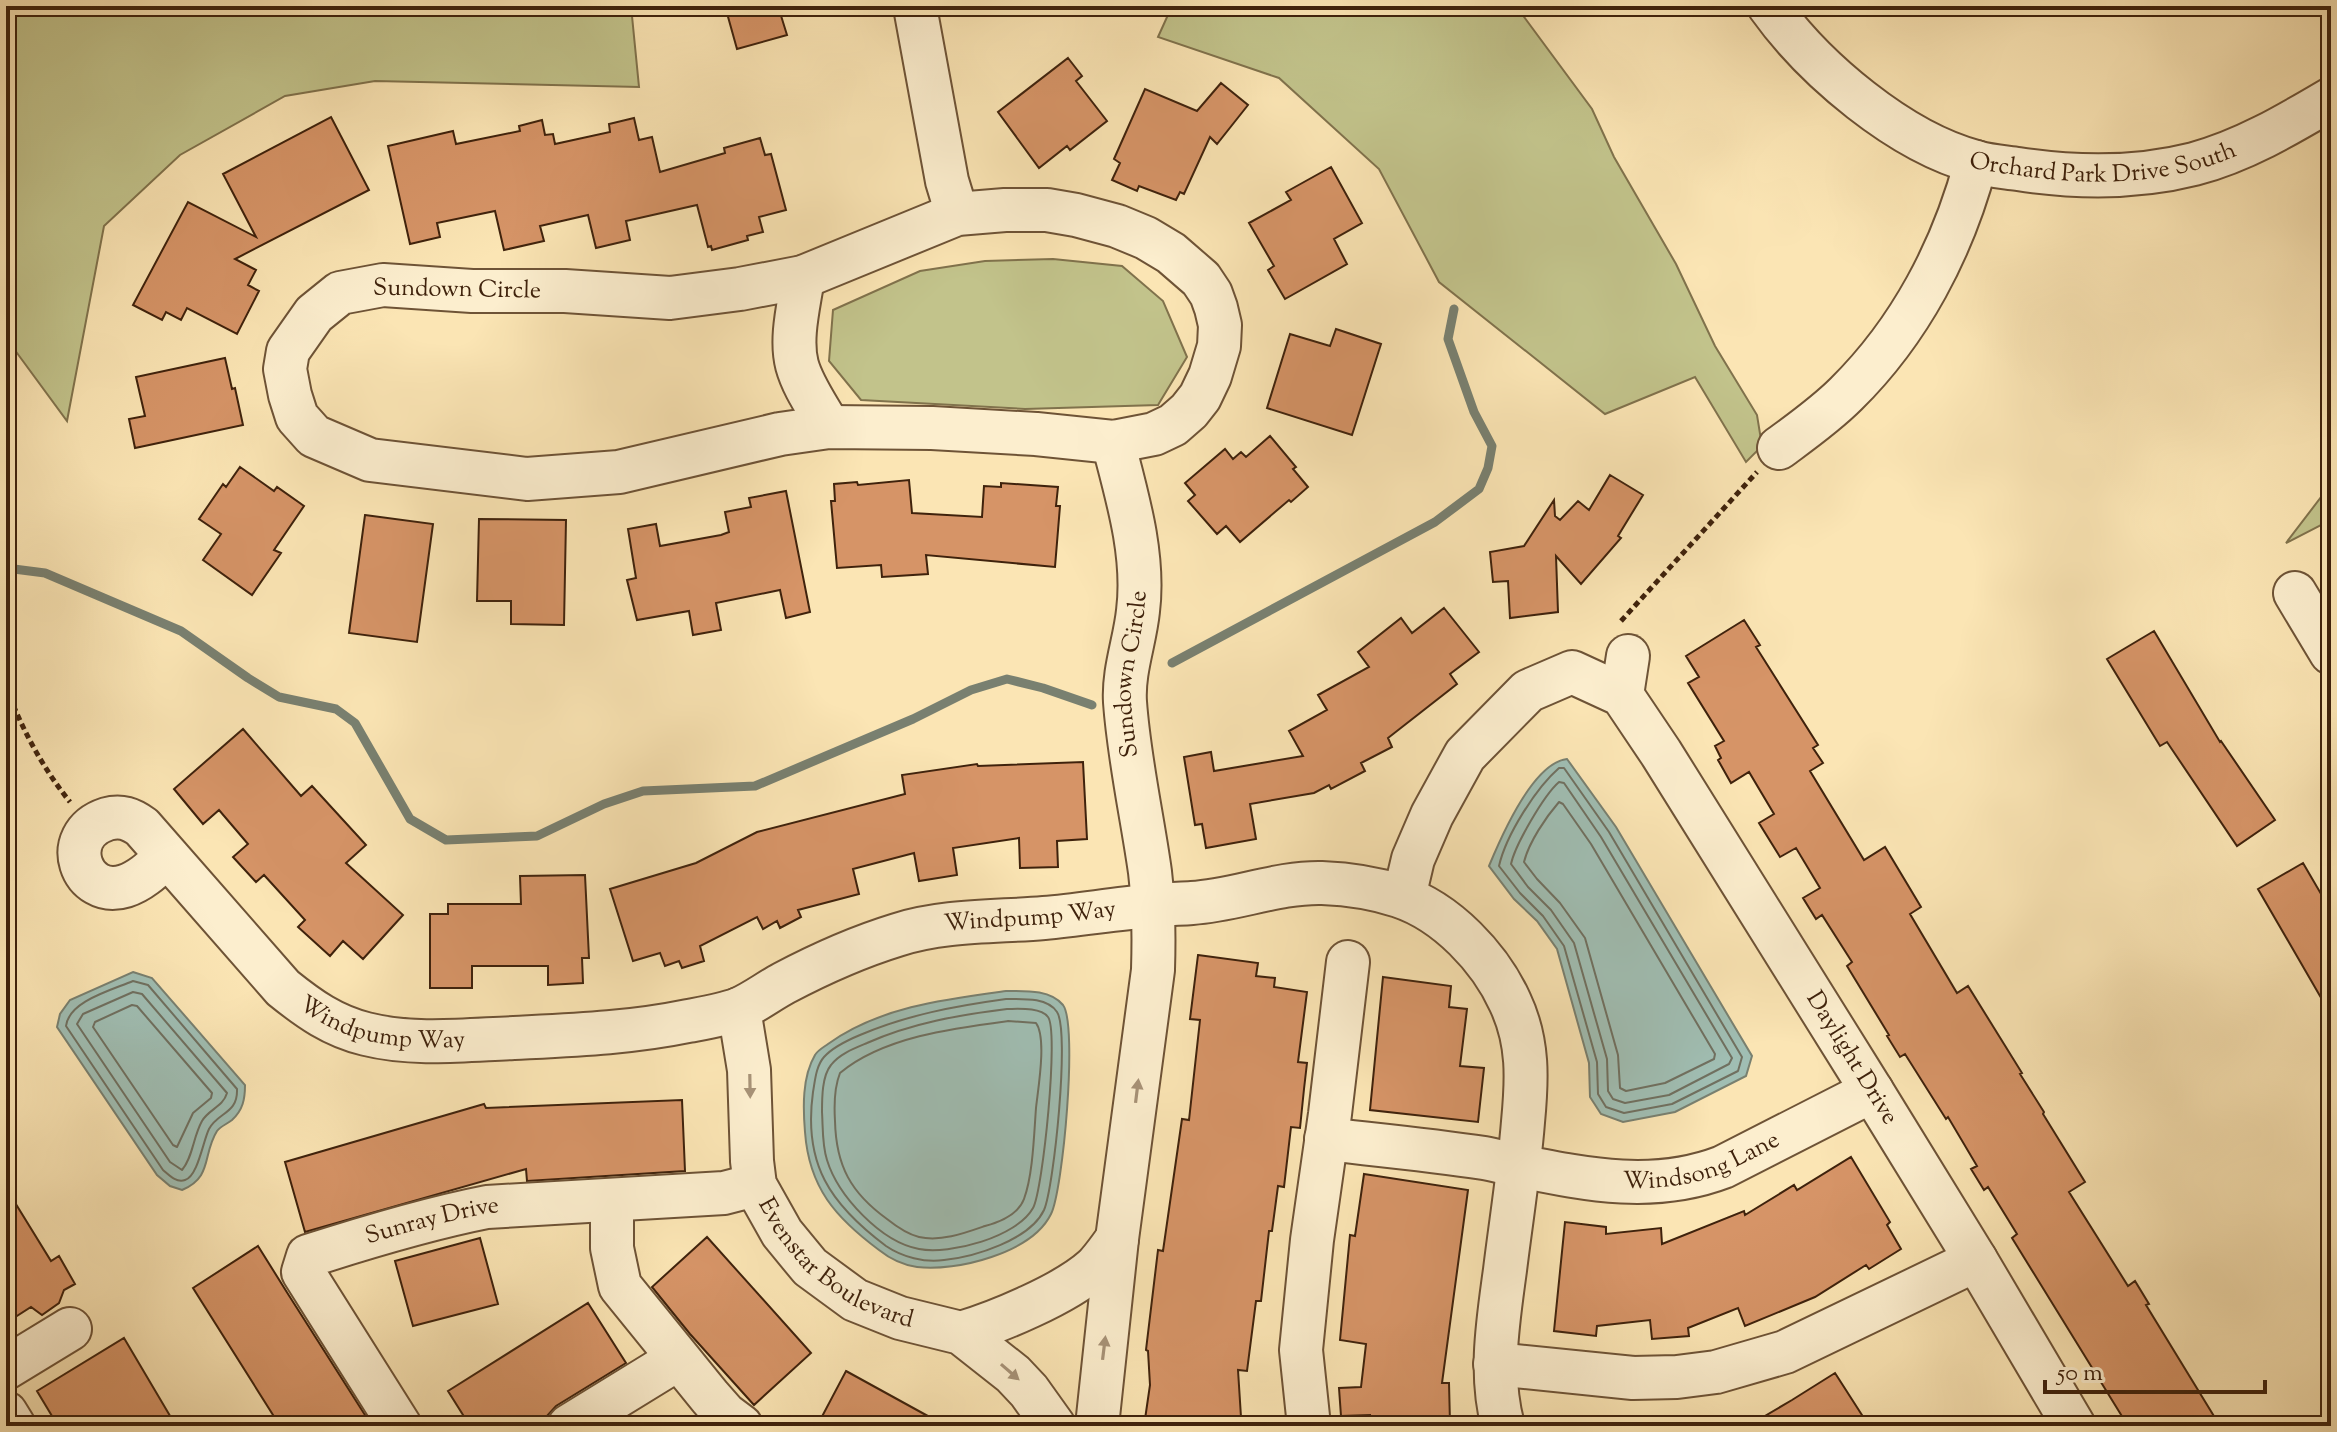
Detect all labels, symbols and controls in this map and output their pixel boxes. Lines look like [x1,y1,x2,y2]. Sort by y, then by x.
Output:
street label: Orchard Park Drive South [1965,134,2242,193]
street label: Sundown Circle [373,272,541,308]
street label: Sundown Circle [1108,590,1157,760]
street label: Windpump Way [942,893,1118,942]
street label: Daylight Drive [1797,985,1906,1132]
street label: Windpump Way [292,988,466,1058]
one-way arrow [743,1074,756,1099]
one-way arrow [1131,1078,1144,1103]
street label: Windsong Lane [1623,1124,1786,1199]
street label: Sunray Drive [361,1189,500,1254]
street label: Evenstar Boulevard [749,1192,917,1338]
one-way arrow [1098,1335,1111,1360]
scale bar [2045,1344,2265,1394]
text: 50 m [2055,1357,2103,1391]
one-way arrow [1000,1363,1019,1381]

